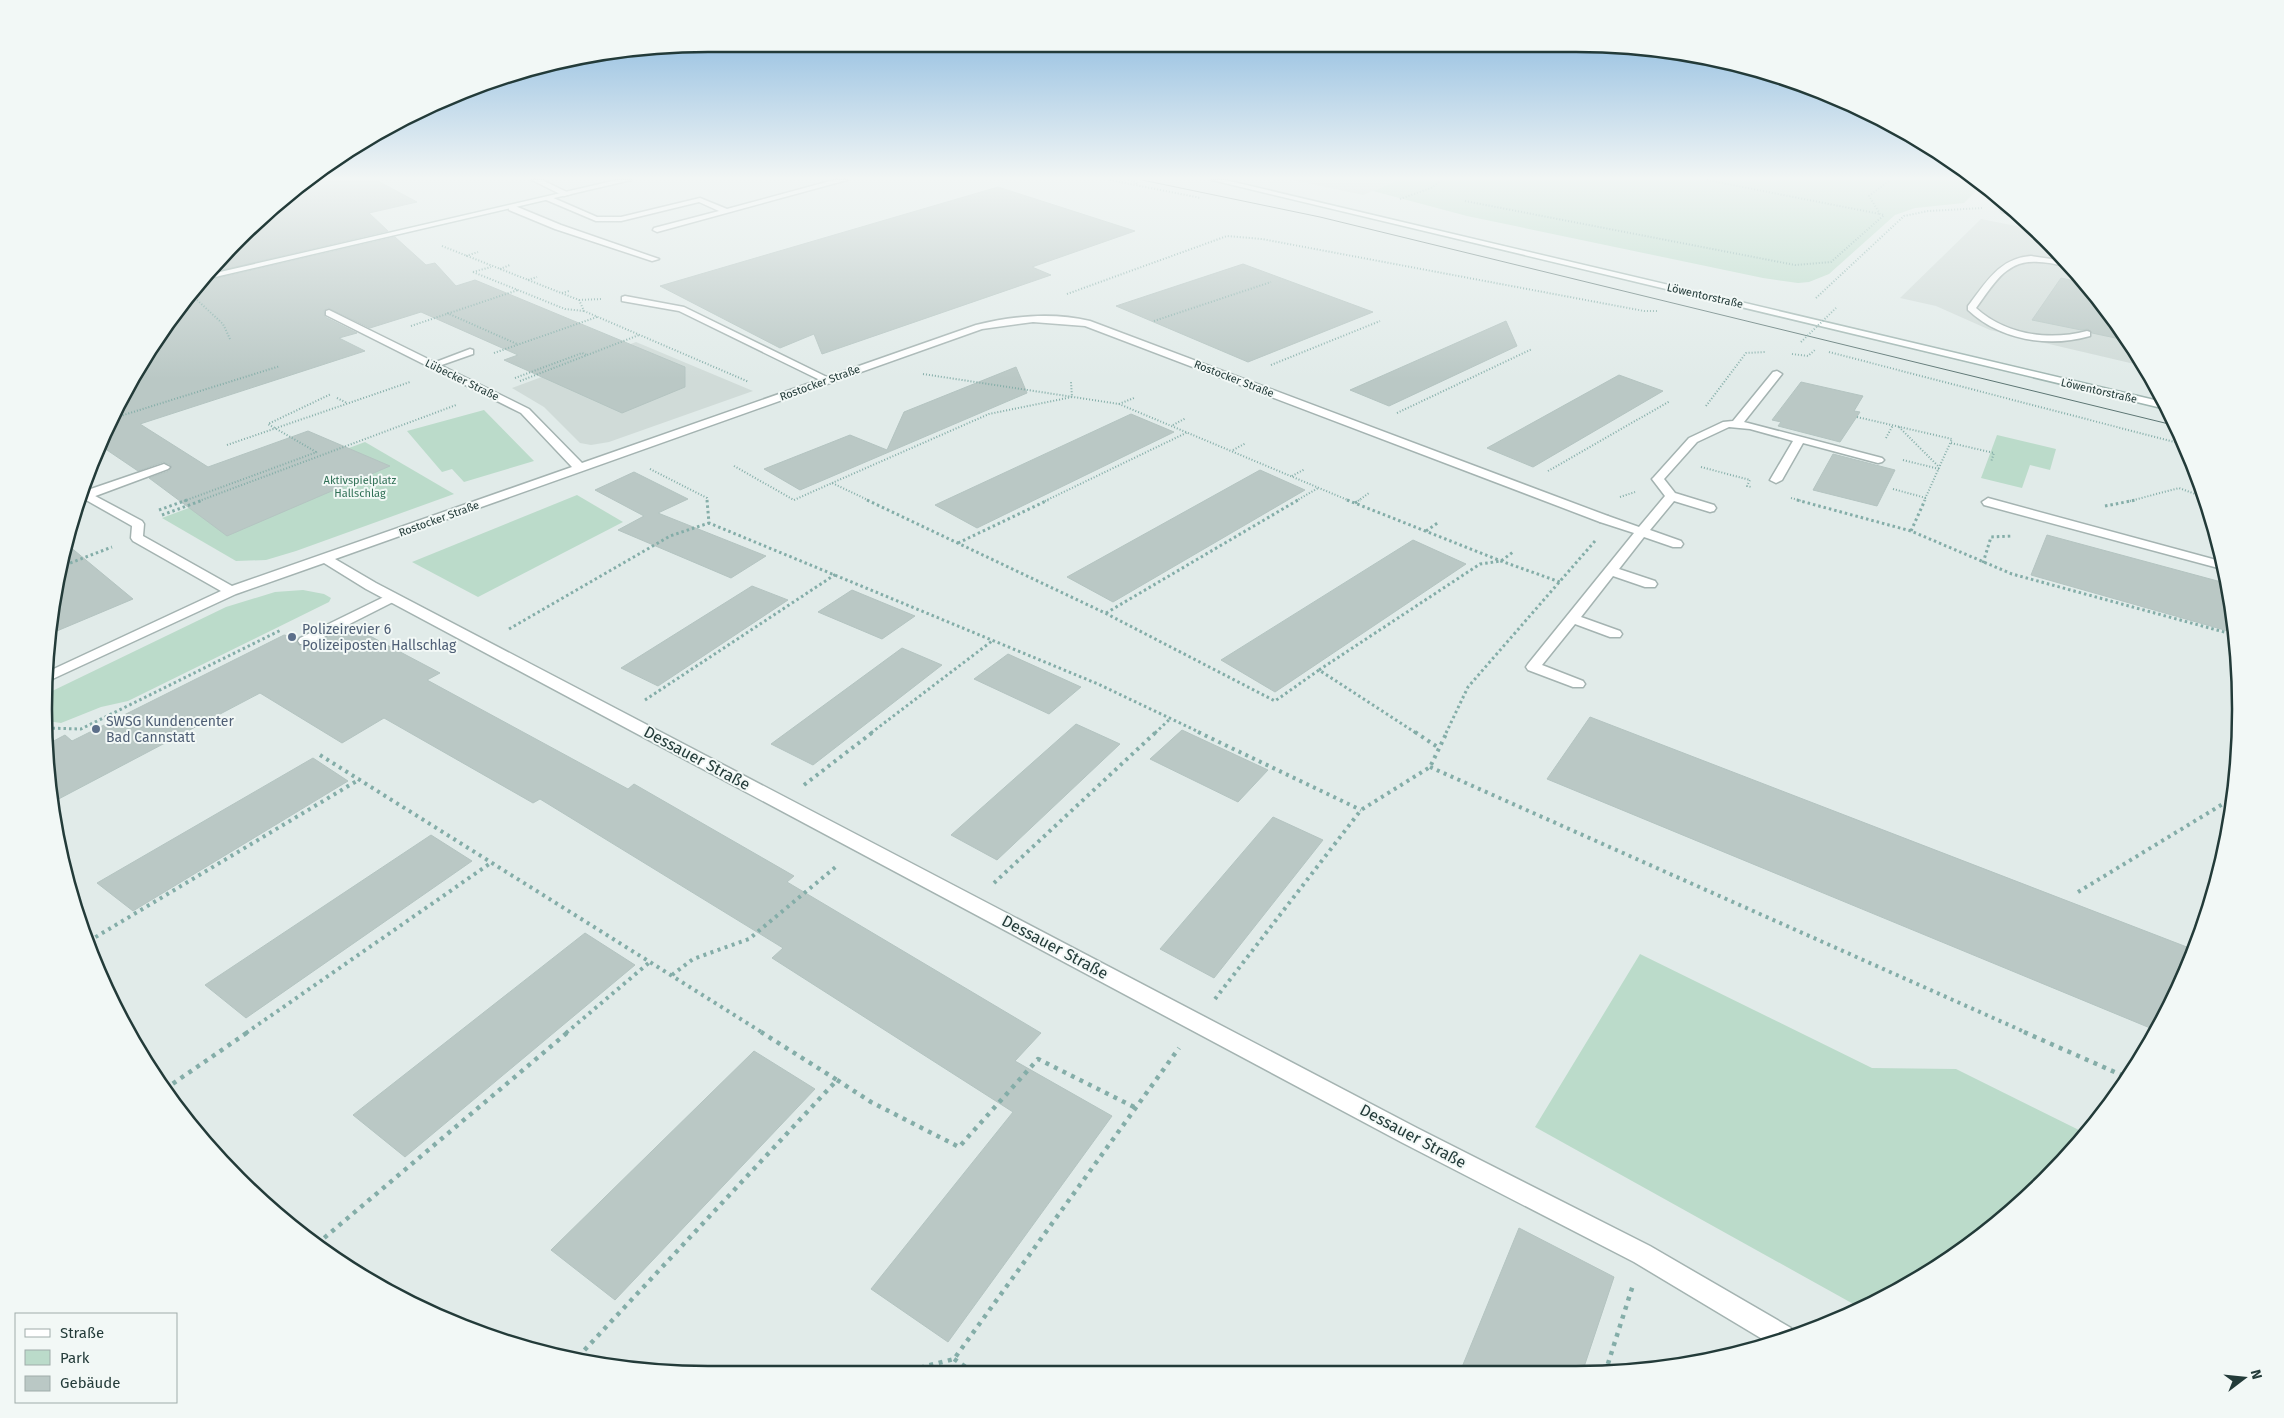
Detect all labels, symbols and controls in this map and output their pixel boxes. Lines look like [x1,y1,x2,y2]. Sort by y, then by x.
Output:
street label: Löwentorstraße [1666,281,1744,311]
street label: Lübecker Straße [423,357,501,403]
street label: Rostocker Straße [1192,358,1276,400]
street label: Rostocker Straße [778,362,862,404]
street label: Löwentorstraße [2060,376,2138,406]
park label: Aktivspielplatz Hallschlag [324,474,397,500]
street label: Rostocker Straße [397,498,481,540]
place label: Polizeirevier 6 Polizeiposten Hallschlag [302,621,457,654]
marker: Polizeirevier 6 Polizeiposten Hallschlag [286,631,298,643]
place label: SWSG Kundencenter Bad Cannstatt [106,713,234,746]
street label: Dessauer Straße [641,722,753,794]
marker: SWSG Kundencenter Bad Cannstatt [90,723,102,735]
street label: Dessauer Straße [999,911,1111,983]
street label: Dessauer Straße [1357,1100,1469,1172]
legend [15,1313,178,1403]
text: Straße [60,1324,104,1342]
text: Park [60,1349,90,1367]
north arrow [2219,1353,2269,1403]
text: N [2247,1368,2265,1381]
text: Gebäude [60,1374,120,1392]

